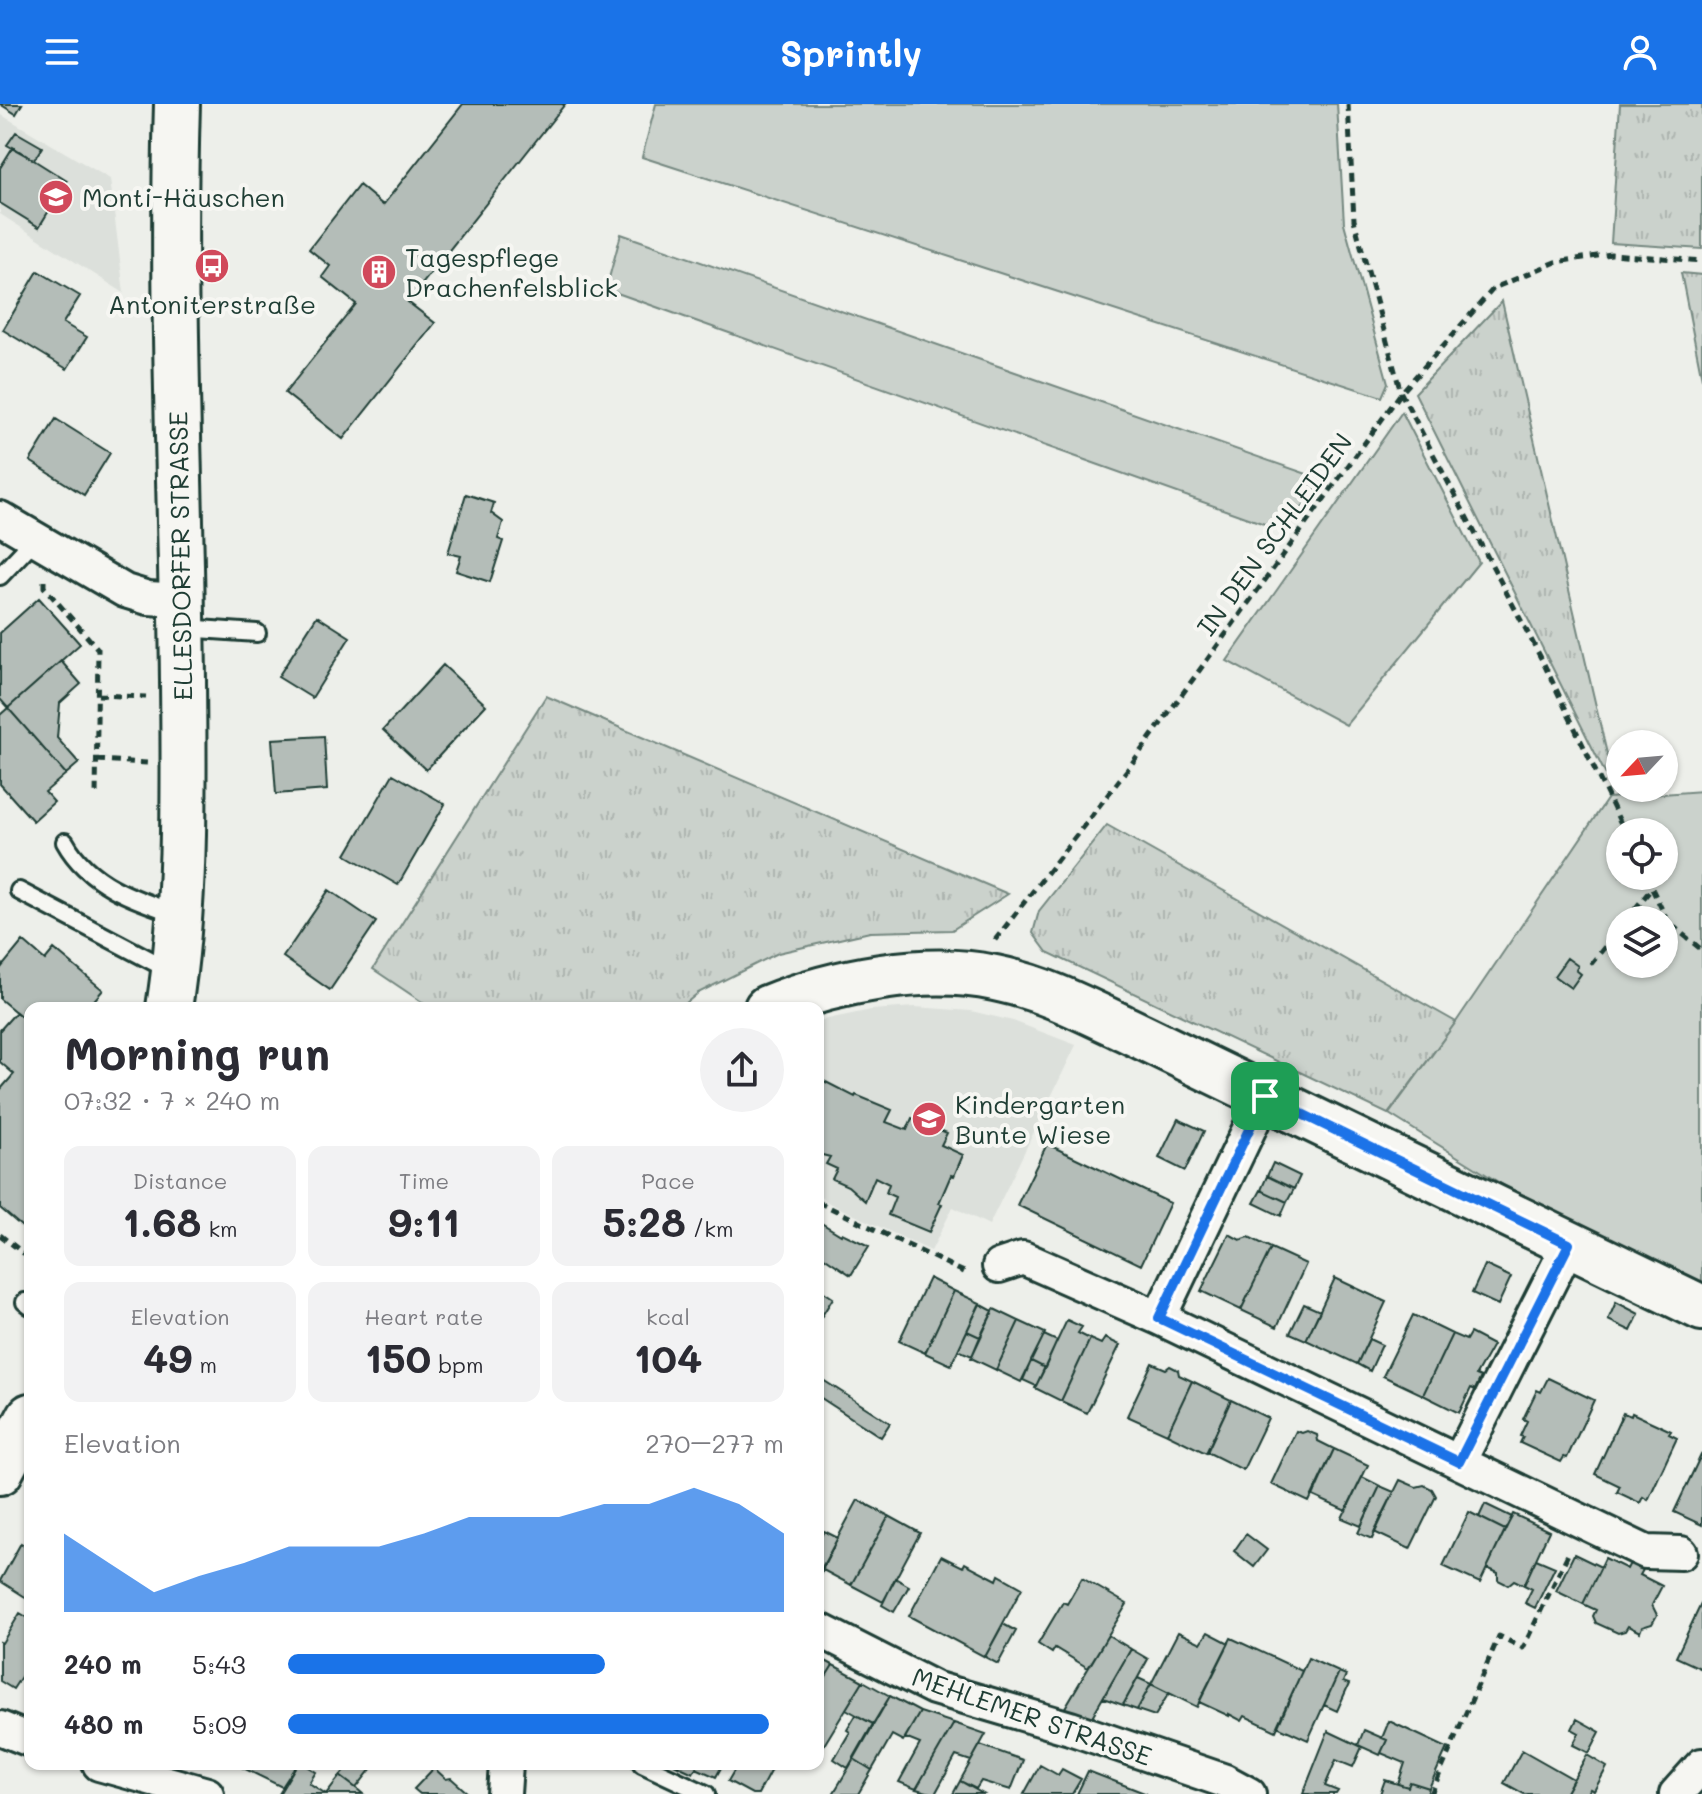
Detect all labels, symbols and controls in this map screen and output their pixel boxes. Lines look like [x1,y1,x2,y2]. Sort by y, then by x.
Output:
text: Sprintly [780,29,922,76]
icon: menu [40,30,84,74]
icon: person [1618,30,1662,74]
school or university icon: Monti-Häuschen [37,178,75,216]
place label: Monti-Häuschen [82,180,285,214]
place label: Tagespflege Drachenfelsblick [405,240,618,304]
bus stop icon: Antoniterstraße [193,247,231,285]
building icon: Tagespflege Drachenfelsblick [360,253,398,291]
place label: Antoniterstraße [108,287,316,321]
street label: ELLESDORFER STRASSE [160,411,200,701]
street label: IN DEN SCHLEIDEN [1189,426,1359,642]
north arrow [1606,730,1678,802]
map controls [1606,730,1678,978]
button: locate [1606,818,1678,890]
button: layers [1606,906,1678,978]
text: Morning run [64,1024,330,1081]
button: share [700,1028,784,1112]
pin [1231,1062,1299,1130]
icon: arrive [1243,1074,1287,1118]
text: 07:32 · 7 × 240 m [64,1083,280,1117]
place label: Kindergarten Bunte Wiese [955,1087,1125,1151]
school or university icon: Kindergarten Bunte Wiese [910,1100,948,1138]
text: Distance [133,1166,227,1195]
text: Time [399,1166,449,1195]
text: Pace [641,1166,695,1195]
text: 1.68 [122,1195,201,1247]
text: 9:11 [388,1195,460,1247]
text: 5:28 [602,1195,686,1247]
text: km [201,1214,238,1243]
text: /km [686,1214,734,1243]
text: Elevation [131,1302,229,1331]
text: Heart rate [365,1302,483,1331]
text: kcal [646,1302,690,1331]
text: 49 [143,1331,192,1383]
text: 150 [365,1331,431,1383]
text: 104 [634,1331,702,1383]
text: m [192,1350,217,1379]
text: bpm [431,1350,483,1379]
text: Elevation [64,1426,181,1460]
text: 270–277 m [645,1426,784,1460]
text: 240 m [64,1647,142,1681]
text: 5:43 [192,1647,246,1681]
street label: MEHLEMER STRASSE [908,1659,1156,1773]
text: 480 m [64,1707,143,1741]
text: 5:09 [192,1707,247,1741]

